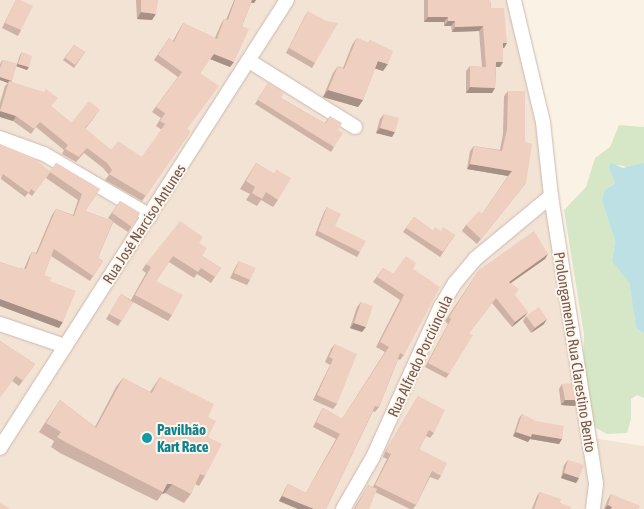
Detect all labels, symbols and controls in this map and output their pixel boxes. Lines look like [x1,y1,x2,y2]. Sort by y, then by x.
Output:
street label: Rua José Narciso Antunes [99,161,189,287]
street label: Prolongamento Rua Clarestino Bento [550,250,600,454]
street label: Rua Alfredo Porciúncula [384,292,456,420]
place label: Pavilhão Kart Race [157,420,209,455]
marker: Pavilhão Kart Race [141,432,153,444]

